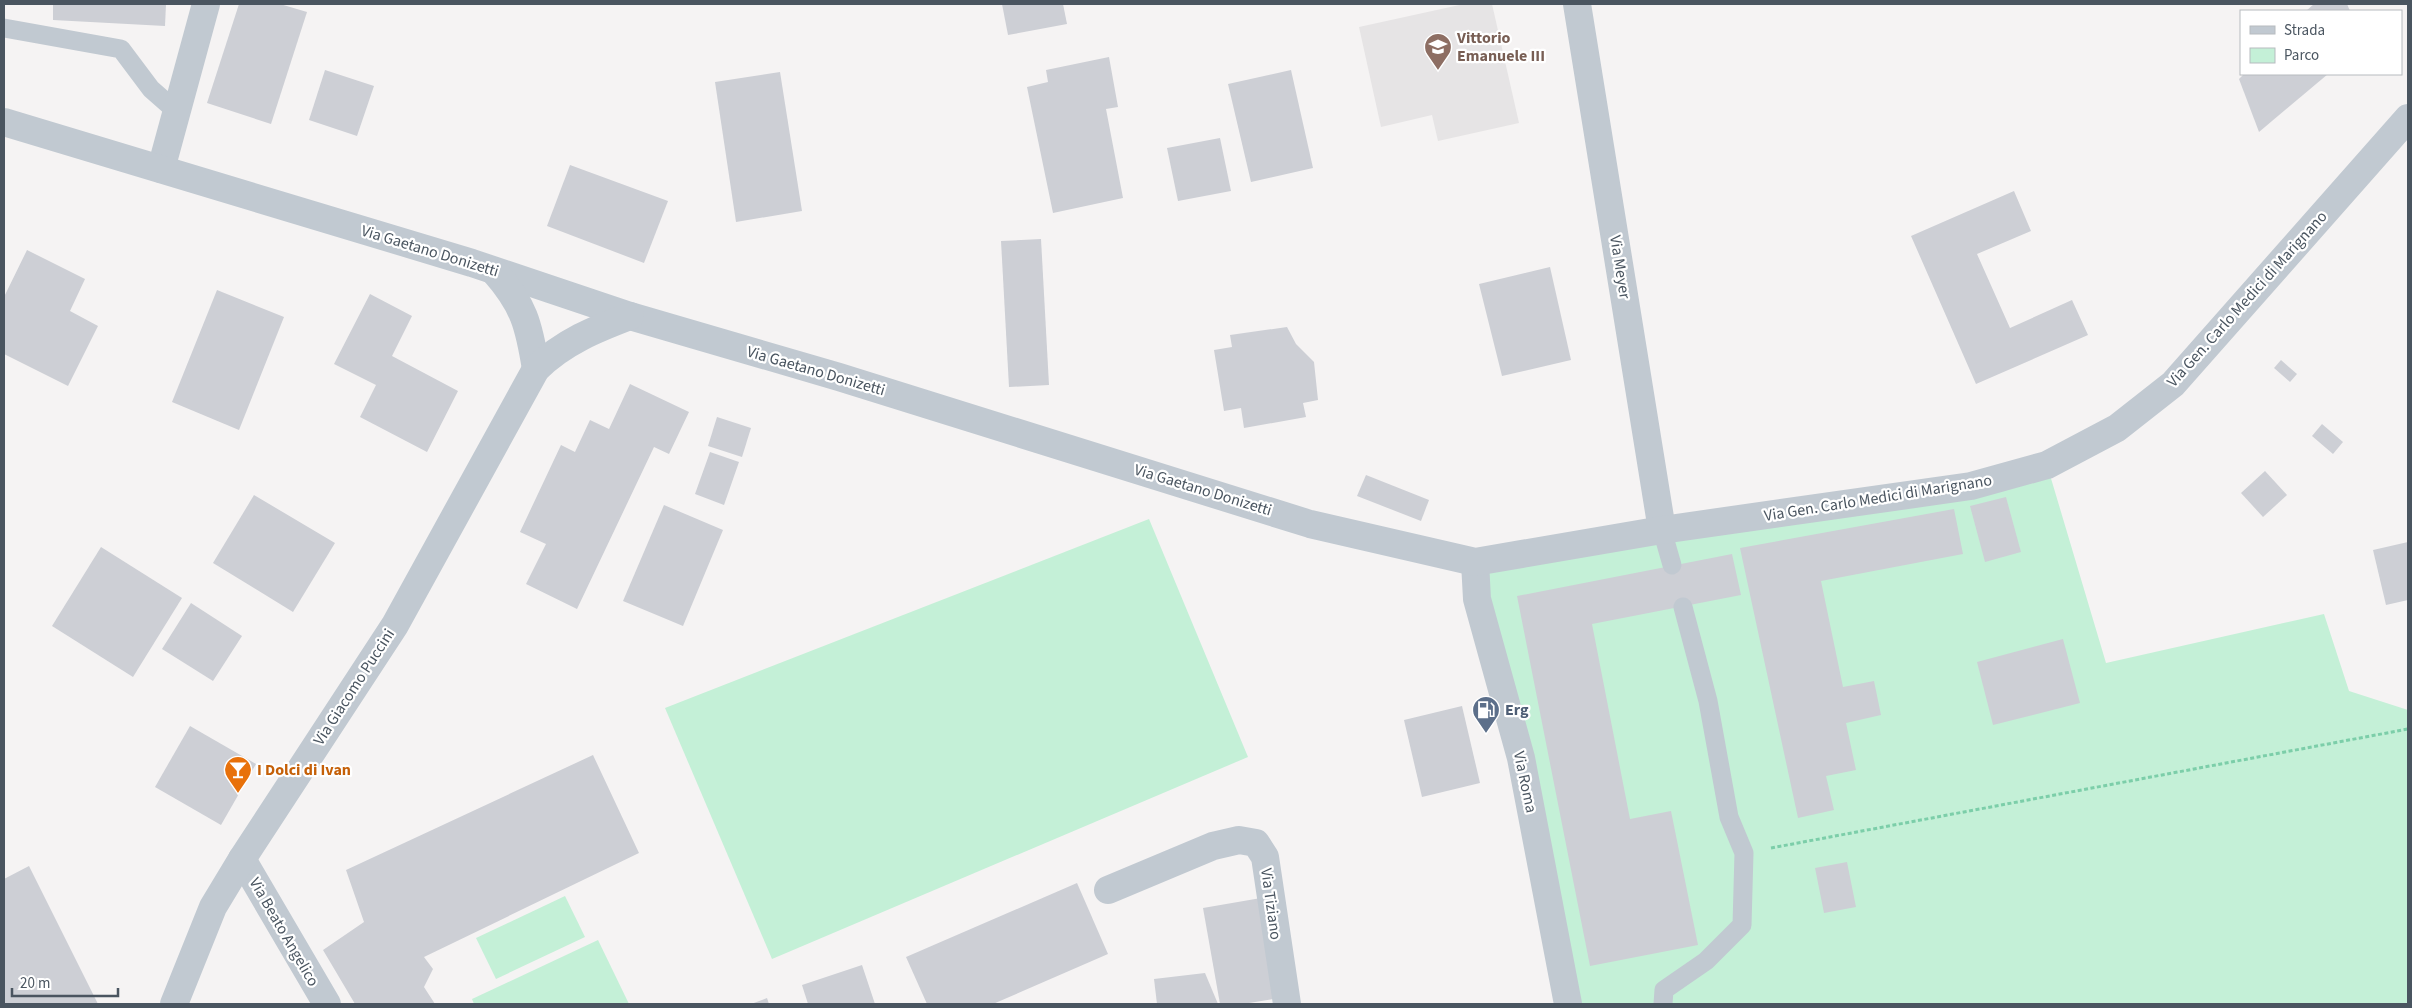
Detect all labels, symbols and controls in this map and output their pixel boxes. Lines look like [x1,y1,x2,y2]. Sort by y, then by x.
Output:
legend [2240,10,2402,75]
text: Strada [2284,20,2325,41]
place label: Vittorio Emanuele III [1456,27,1545,67]
school or university icon: Vittorio Emanuele III [1423,32,1453,71]
text: Parco [2284,45,2319,66]
street label: Via Gen. Carlo Medici di Marignano [2162,206,2332,392]
street label: Via Gaetano Donizetti [358,220,502,282]
street label: Via Meyer [1604,234,1636,301]
street label: Via Gaetano Donizetti [744,341,888,401]
street label: Via Gaetano Donizetti [1131,459,1275,521]
street label: Via Gen. Carlo Medici di Marignano [1763,469,1993,527]
street label: Via Giacomo Puccini [308,625,400,749]
fuel station icon: Erg [1471,695,1501,734]
place label: Erg [1505,699,1529,721]
street label: Via Roma [1508,749,1542,815]
bar icon: I Dolci di Ivan [223,755,253,794]
place label: I Dolci di Ivan [257,759,351,781]
street label: Via Tiziano [1255,867,1287,941]
street label: Via Beato Angelico [244,874,324,990]
scale bar [12,966,119,998]
text: 20 m [20,973,50,994]

